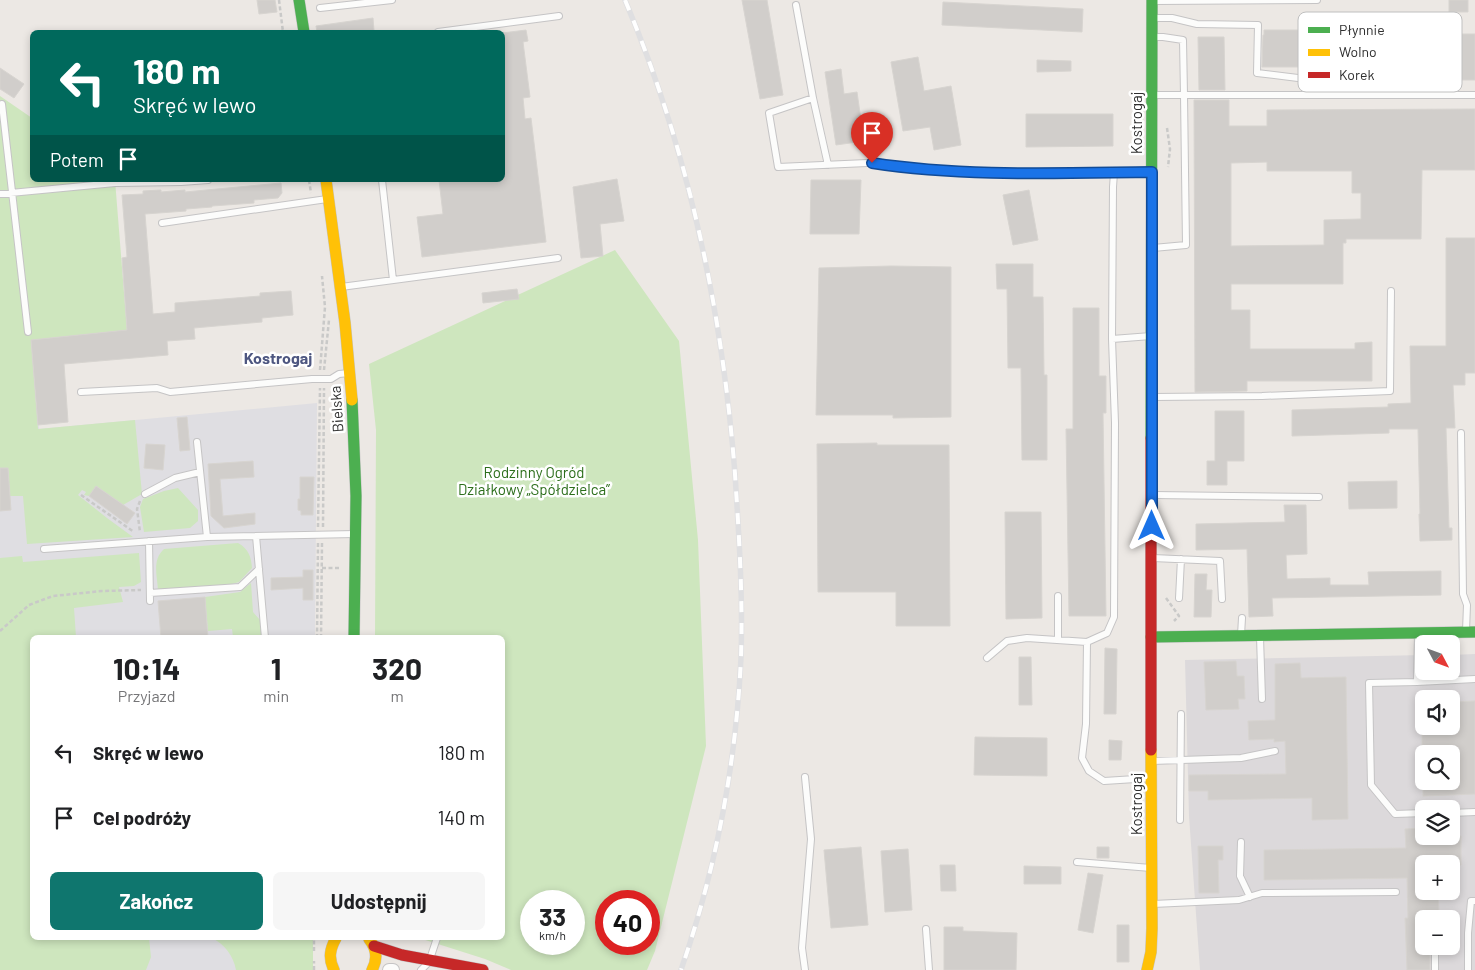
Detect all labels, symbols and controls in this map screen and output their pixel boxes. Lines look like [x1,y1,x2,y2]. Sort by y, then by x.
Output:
legend [1298,12,1462,92]
text: Płynnie [1339,21,1385,38]
text: Wolno [1339,43,1377,60]
text: 180 m [133,49,221,91]
icon: left [50,50,115,115]
text: Korek [1339,66,1374,83]
text: Skręć w lewo [133,91,257,117]
street label: Kostrogaj [1127,92,1145,154]
pin [851,112,893,163]
icon: arrive [858,119,886,147]
icon: arrive [114,145,142,173]
text: Potem [50,148,104,171]
district label: Kostrogaj [244,348,312,367]
street label: Bielska [325,385,347,433]
park label: Rodzinny Ogród Działkowy „Spółdzielca” [458,463,610,498]
position arrow [1125,499,1177,551]
north arrow [1415,635,1460,680]
map controls [1415,635,1460,955]
text: 10:14 [113,650,180,686]
text: 1 [271,650,281,686]
text: 320 [372,650,422,686]
text: Przyjazd [118,686,175,705]
text: min [263,686,289,705]
text: m [390,686,404,705]
button: sound [1415,690,1460,735]
icon: left [50,739,78,767]
text: Skręć w lewo [93,741,204,764]
text: 180 m [438,741,485,764]
button: search [1415,745,1460,790]
street label: Kostrogaj [1127,773,1145,835]
button: layers [1415,800,1460,845]
icon: arrive [50,804,78,832]
text: Cel podróży [93,806,191,829]
text: 140 m [438,806,485,829]
button: + [1415,855,1460,900]
button: Zakończ [50,872,263,930]
button: Udostępnij [273,872,485,930]
speed limit sign: 40 [595,890,660,955]
text: 33 [539,901,566,931]
button: − [1415,910,1460,955]
text: km/h [539,928,566,942]

